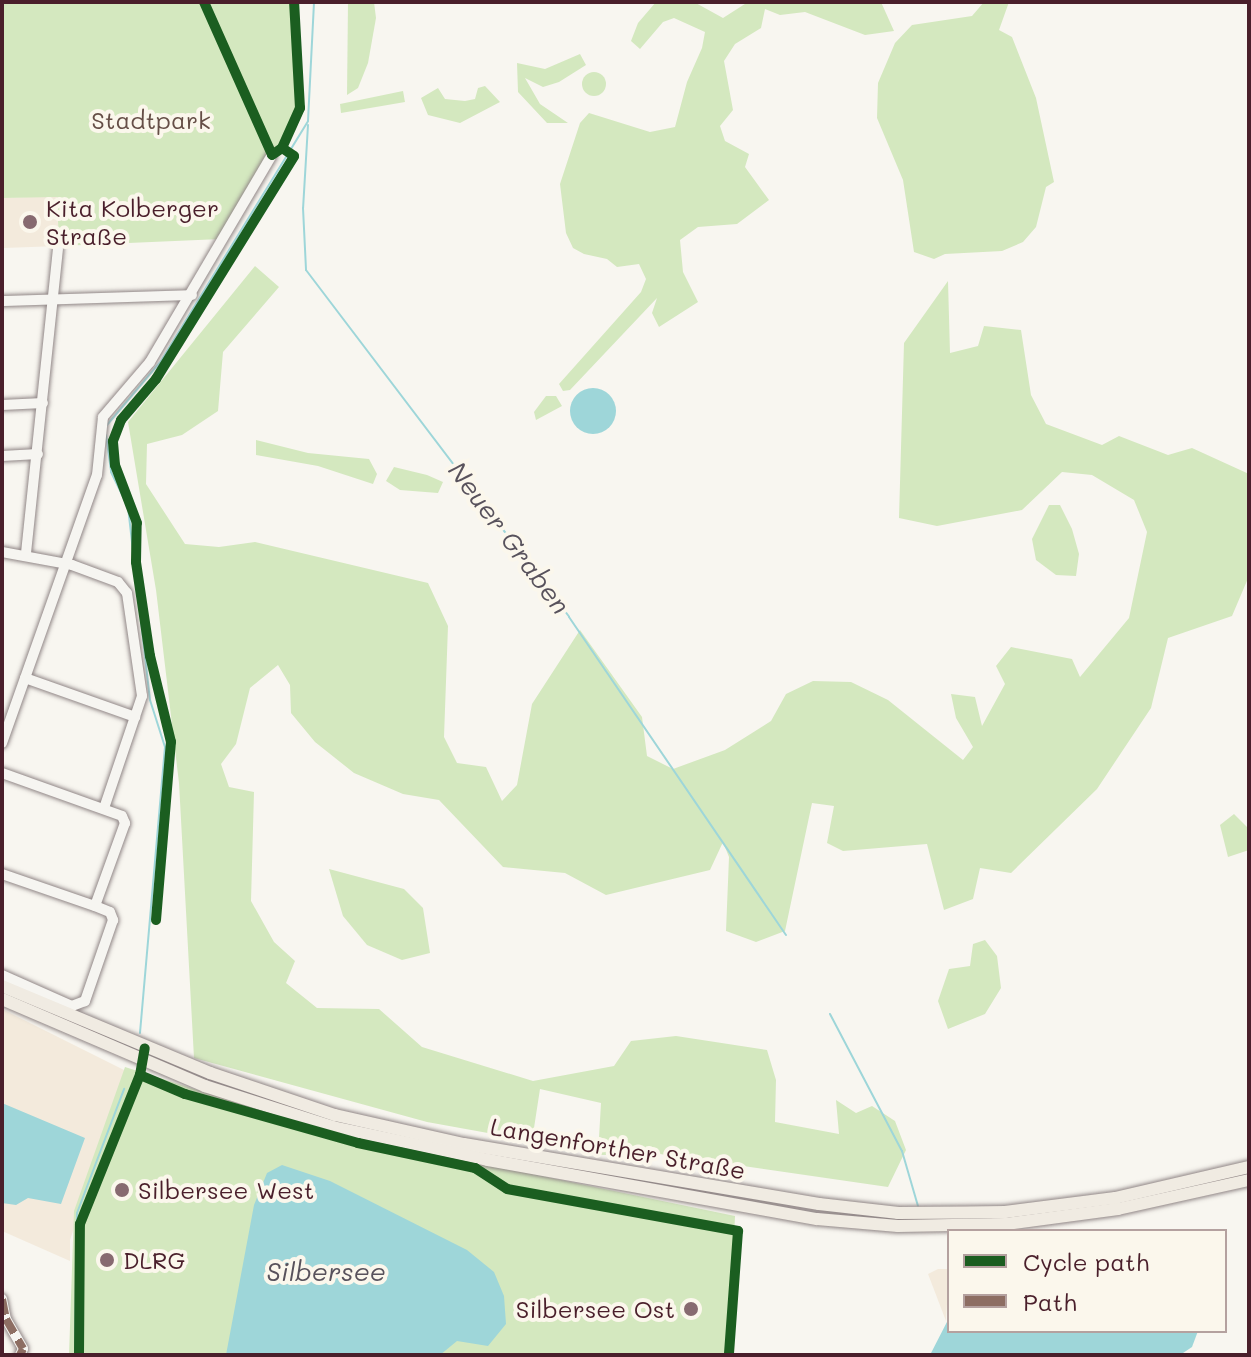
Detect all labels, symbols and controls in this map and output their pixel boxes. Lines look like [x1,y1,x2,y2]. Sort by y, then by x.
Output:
park label: Stadtpark [91,106,211,134]
place label: Kita Kolberger Straße [46,194,219,250]
marker: Kita Kolberger Straße [21,213,39,231]
water label: Neuer Graben [442,456,576,620]
street label: Langenforther Straße [488,1111,748,1185]
place label: Silbersee West [138,1176,314,1204]
marker: Silbersee West [113,1181,131,1199]
legend [947,1229,1227,1333]
place label: DLRG [123,1246,185,1274]
text: Cycle path [1023,1246,1149,1277]
marker: DLRG [98,1251,116,1269]
water label: Silbersee [266,1256,386,1288]
text: Path [1023,1286,1077,1317]
place label: Silbersee Ost [516,1295,675,1323]
marker: Silbersee Ost [682,1300,700,1318]

